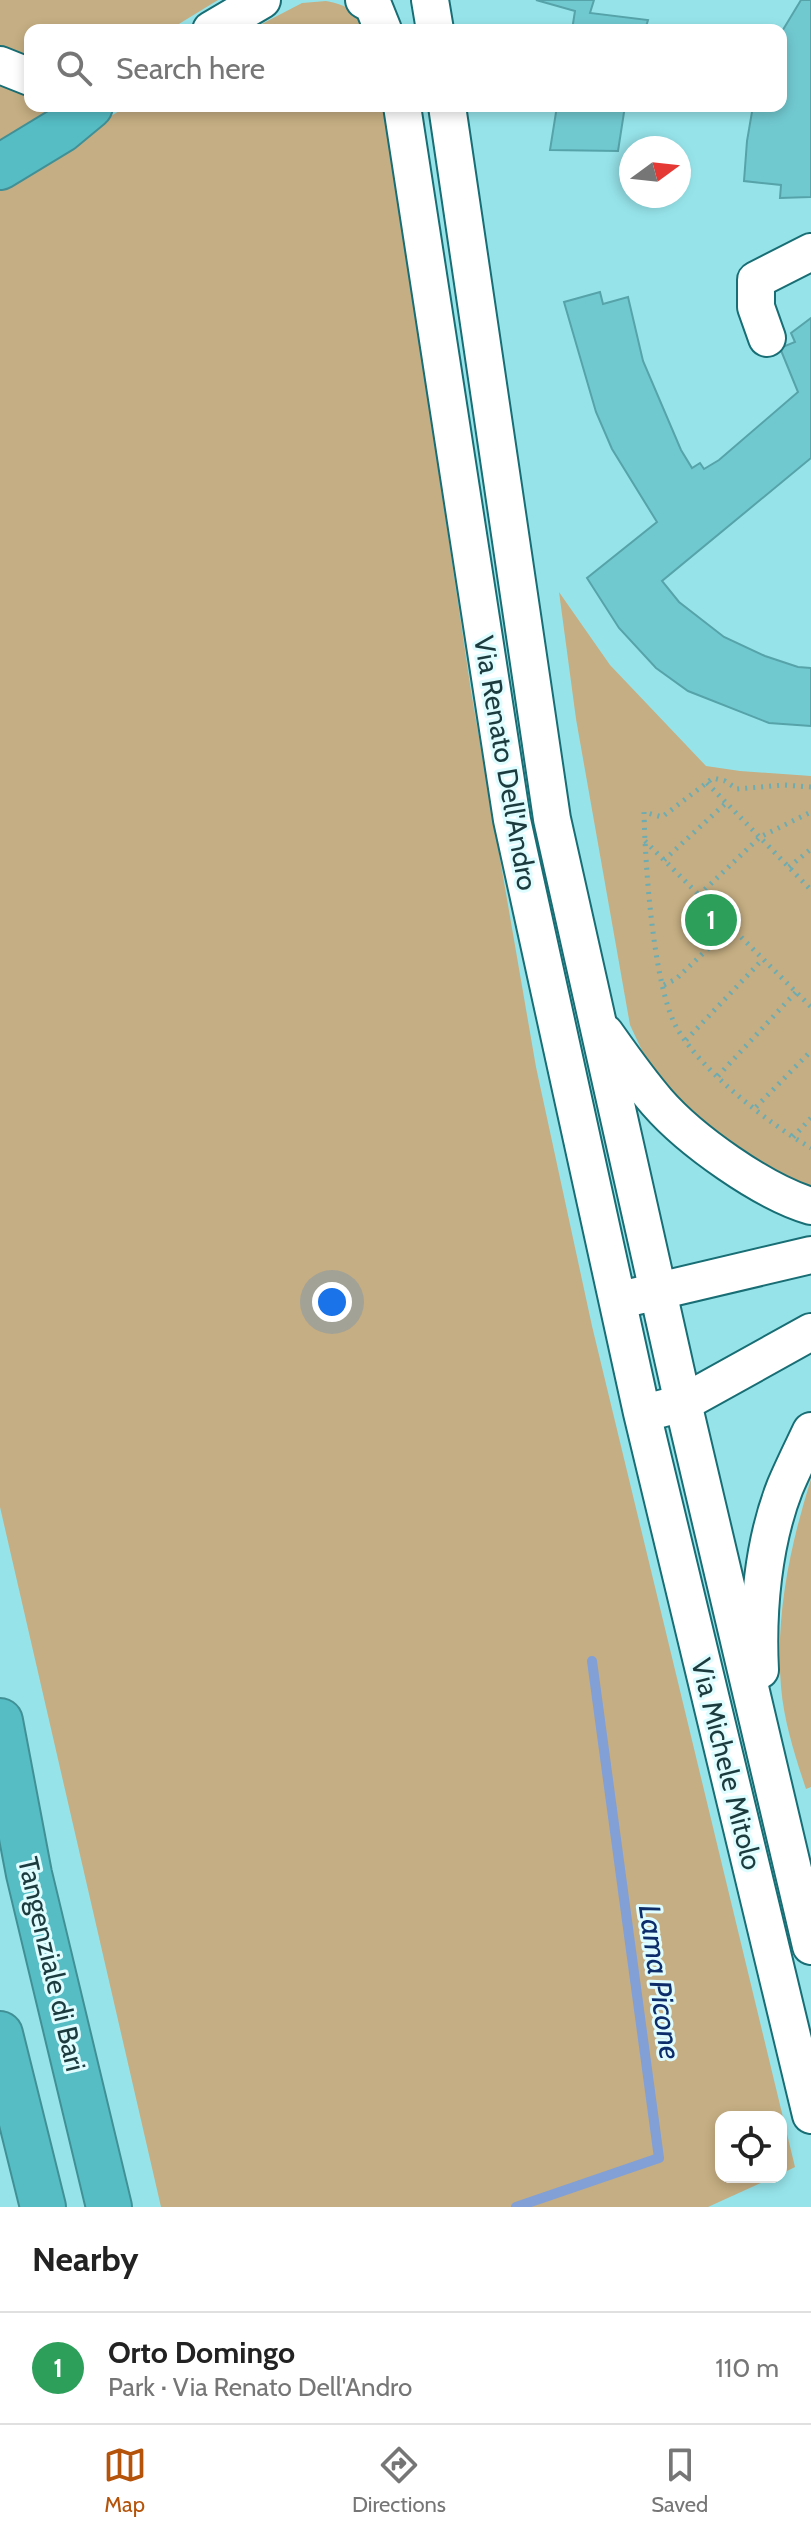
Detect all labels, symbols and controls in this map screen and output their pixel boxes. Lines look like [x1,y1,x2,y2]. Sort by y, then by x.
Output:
search box [24,24,787,112]
icon: search [52,46,96,90]
text: Search here [116,50,265,87]
north arrow [619,136,691,208]
street label: Via Renato Dell'Andro [467,633,545,893]
pin: 1 [685,890,737,950]
your location [312,1282,352,1322]
street label: Via Michele Mitolo [684,1655,770,1873]
street label: Tangenziale di Bari [11,1854,93,2074]
water label: Lama Picone [631,1902,689,2062]
map controls [715,2111,787,2183]
button: locate [715,2111,787,2183]
text: Nearby [32,2238,139,2280]
text: Orto Domingo [108,2334,295,2371]
text: 1 [53,2352,63,2384]
text: 110 m [715,2352,779,2384]
text: Park · Via Renato Dell'Andro [108,2371,412,2403]
tab: Map [103,2443,147,2518]
tab: Directions [352,2443,446,2518]
tab: Saved [651,2443,708,2518]

